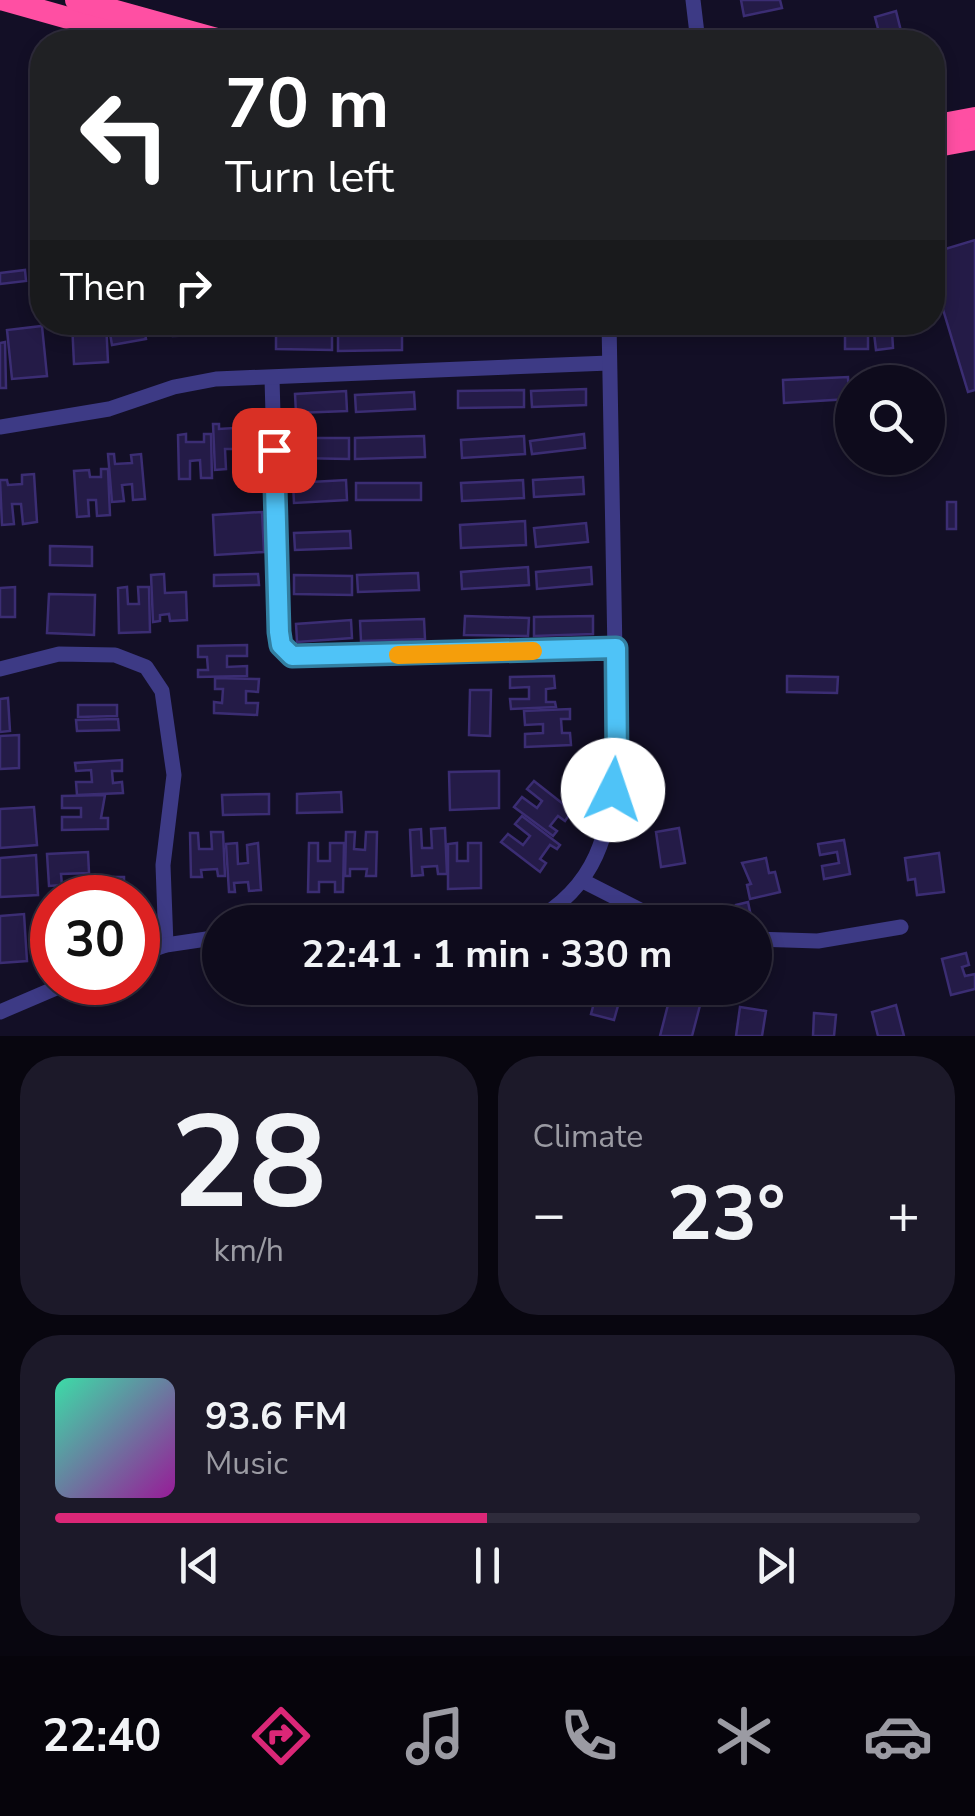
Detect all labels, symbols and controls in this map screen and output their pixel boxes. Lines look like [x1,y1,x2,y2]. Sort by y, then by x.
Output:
text: 70 m [225,56,389,152]
icon: left [60,70,190,200]
text: Turn left [225,147,394,208]
icon: right [166,260,221,315]
text: Then [60,262,146,313]
map controls [835,365,945,475]
button: search [835,365,945,475]
pin [232,408,317,493]
icon: arrive [247,423,302,478]
position arrow [561,738,665,842]
speed limit sign: 30 [30,875,160,1005]
text: 22:41 · 1 min · 330 m [302,929,672,980]
text: 28 [171,1075,327,1252]
text: Climate [533,1115,643,1158]
text: 23° [667,1163,785,1265]
text: − [533,1177,566,1252]
text: + [887,1177,920,1252]
text: km/h [213,1229,284,1272]
text: 93.6 FM [205,1391,347,1442]
text: Music [205,1442,288,1485]
icon: previous [172,1538,227,1593]
icon: pause [460,1538,515,1593]
icon: next [748,1538,803,1593]
icon: directions [246,1701,316,1771]
icon: music [400,1701,470,1771]
icon: phone [554,1701,624,1771]
icon: climate [709,1701,779,1771]
icon: car [863,1701,933,1771]
text: 22:40 [42,1706,161,1767]

